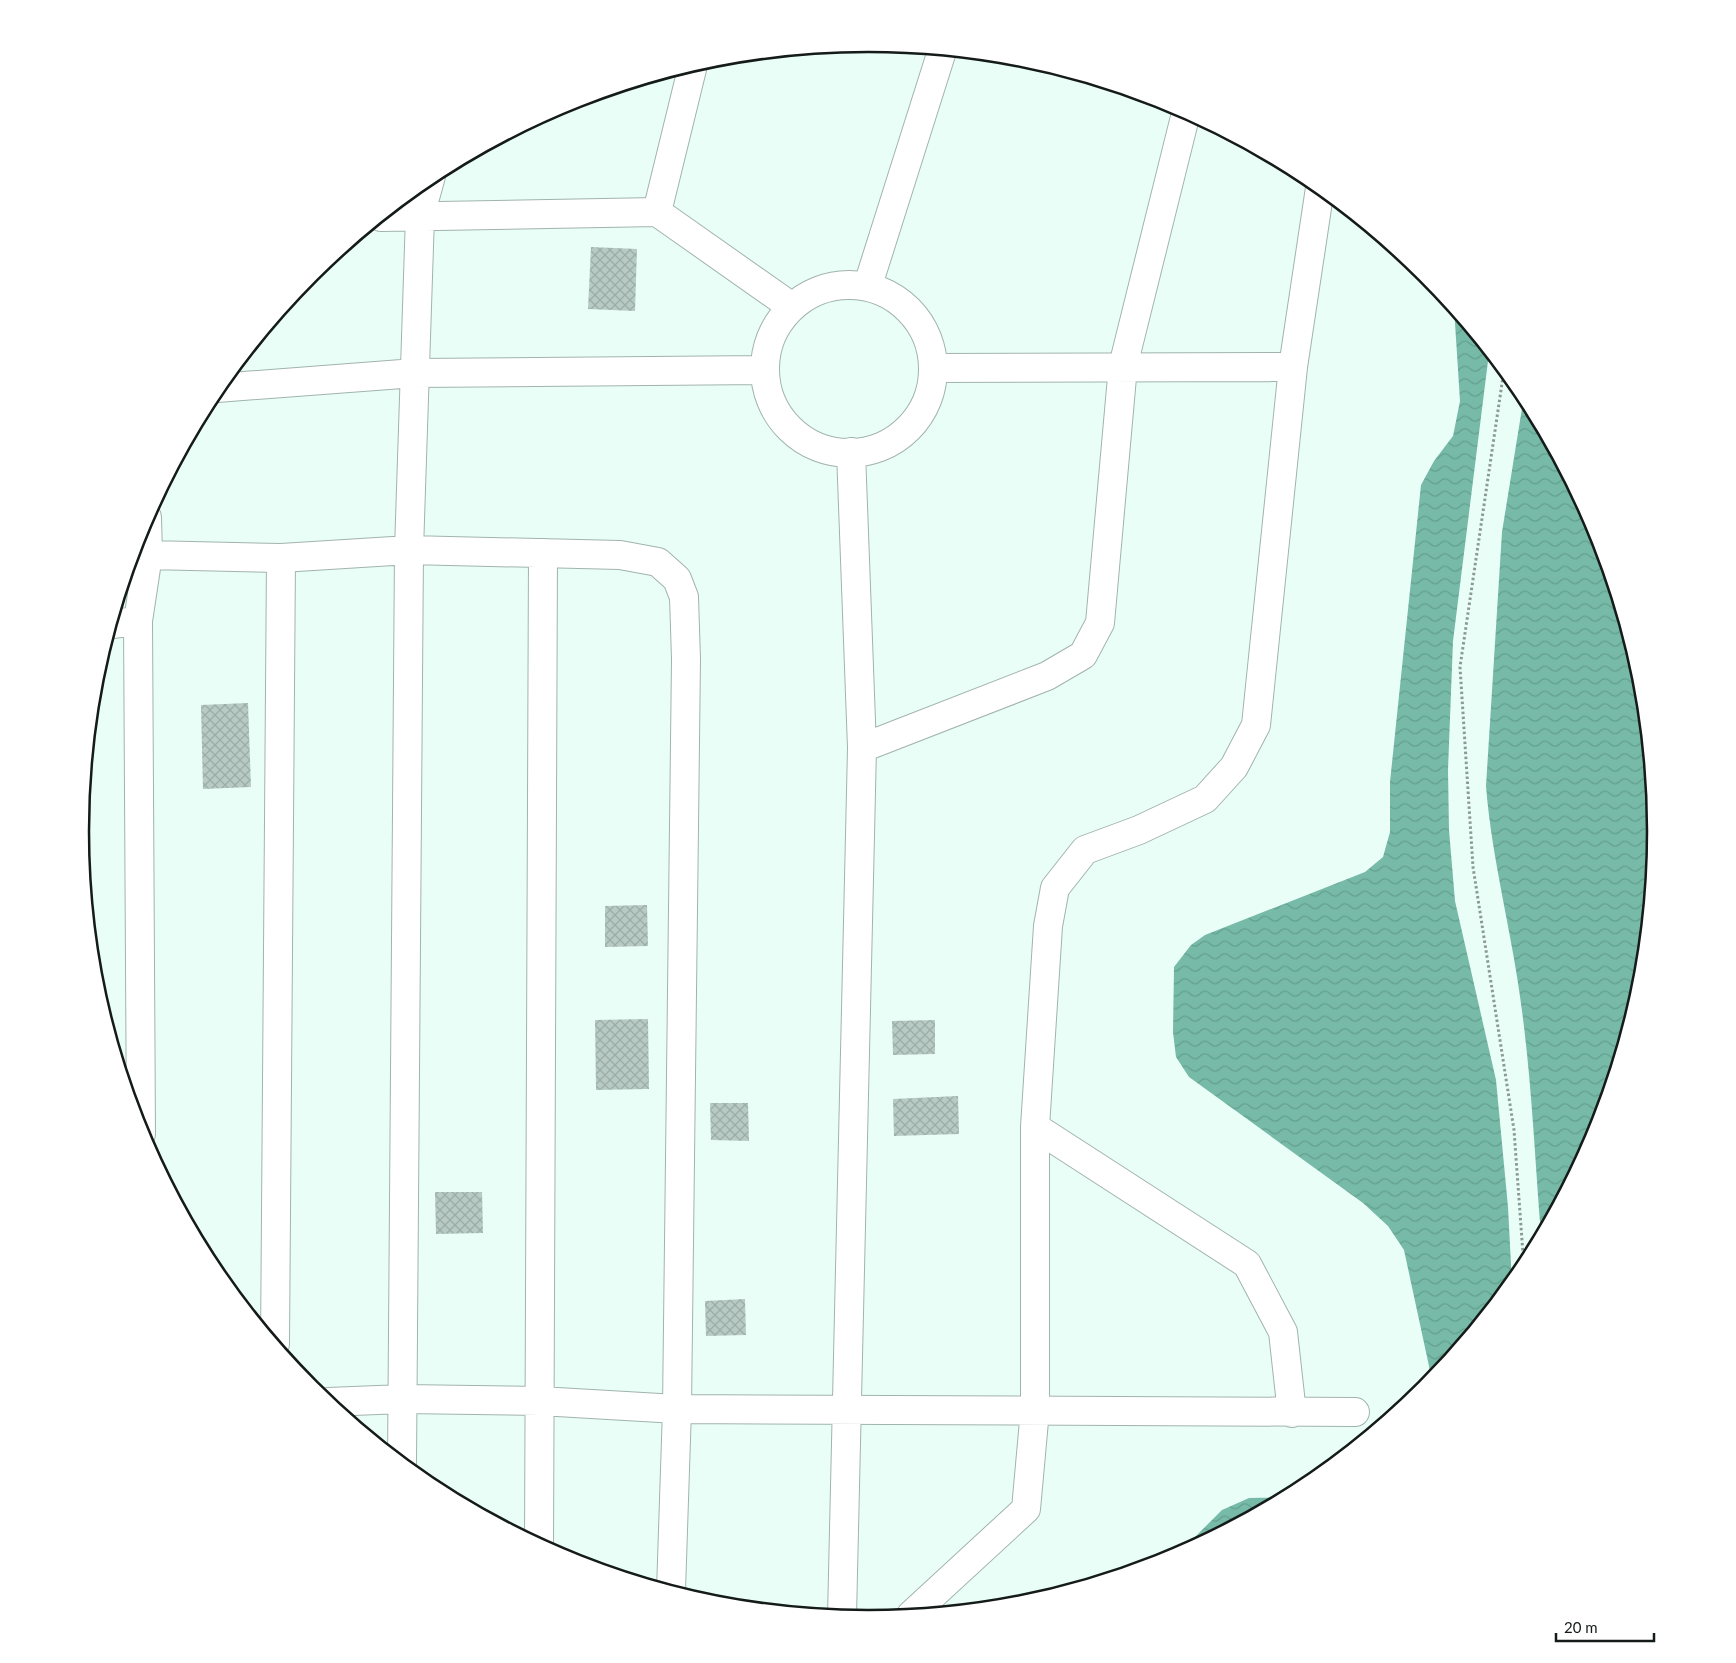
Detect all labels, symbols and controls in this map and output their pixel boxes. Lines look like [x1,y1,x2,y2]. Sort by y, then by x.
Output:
scale bar [1556,1610,1654,1642]
text: 20 m [1564,1618,1598,1636]

